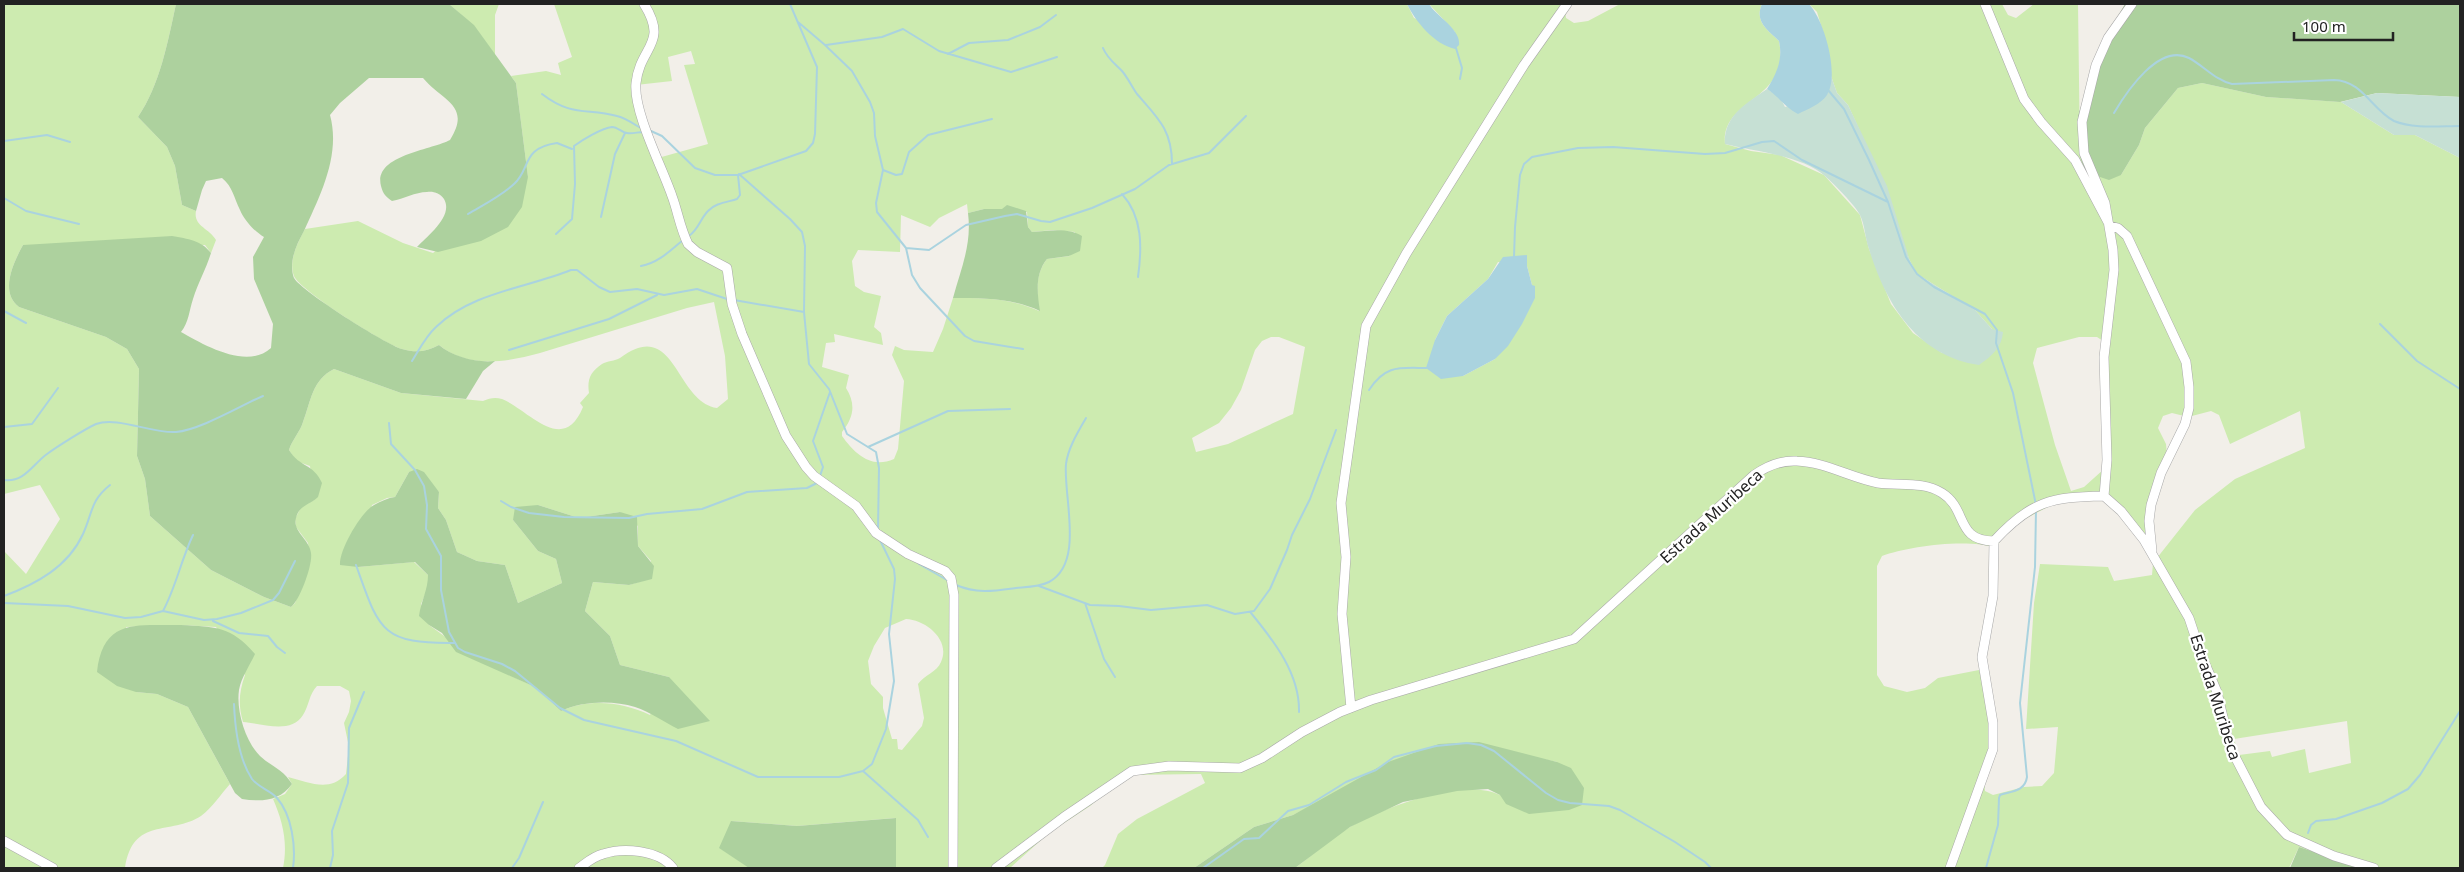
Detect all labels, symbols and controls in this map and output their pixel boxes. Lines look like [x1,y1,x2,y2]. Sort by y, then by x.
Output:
scale bar [2294,10,2393,42]
text: 100 m [2302,16,2346,36]
street label: Estrada Muribeca [1655,464,1767,568]
street label: Estrada Muribeca [2185,631,2247,763]

